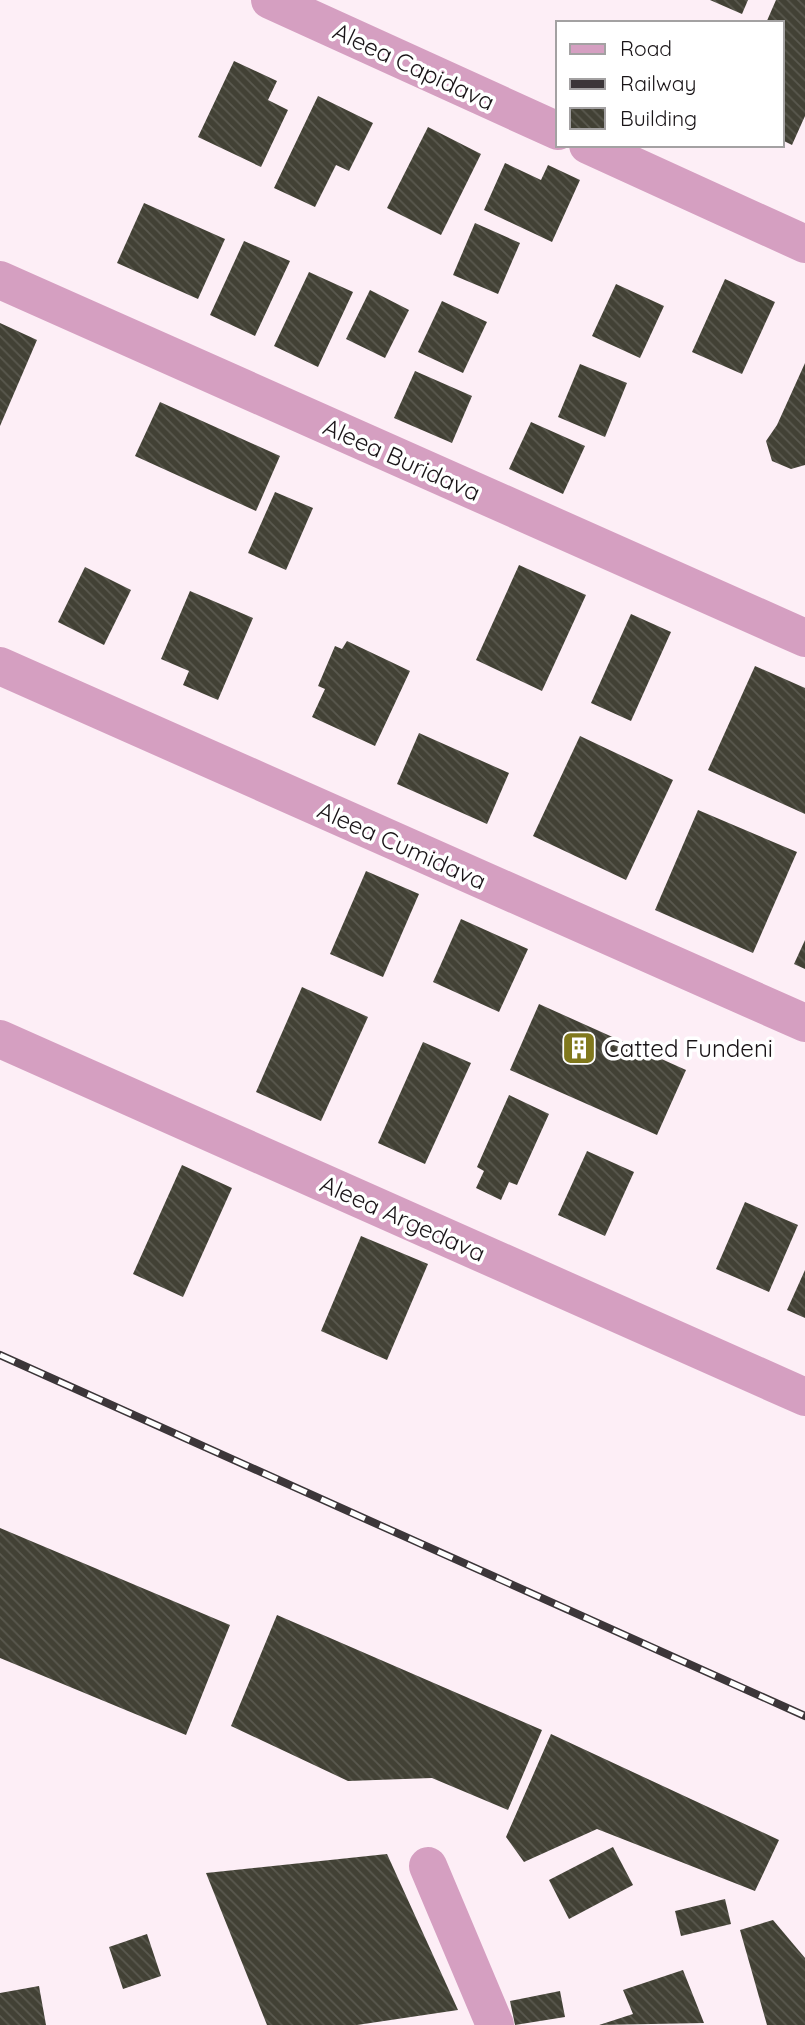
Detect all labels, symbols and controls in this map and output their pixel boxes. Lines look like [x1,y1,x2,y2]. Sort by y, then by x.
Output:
street label: Aleea Capidava [328,15,500,117]
legend [556,21,784,147]
text: Road [620,35,672,61]
text: Railway [620,70,696,96]
text: Building [620,105,697,131]
street label: Aleea Buridava [319,411,485,507]
street label: Aleea Cumidava [313,794,491,896]
building icon: Catted Fundeni [560,1029,598,1067]
place label: Catted Fundeni [604,1033,773,1063]
street label: Aleea Argedava [316,1168,490,1268]

